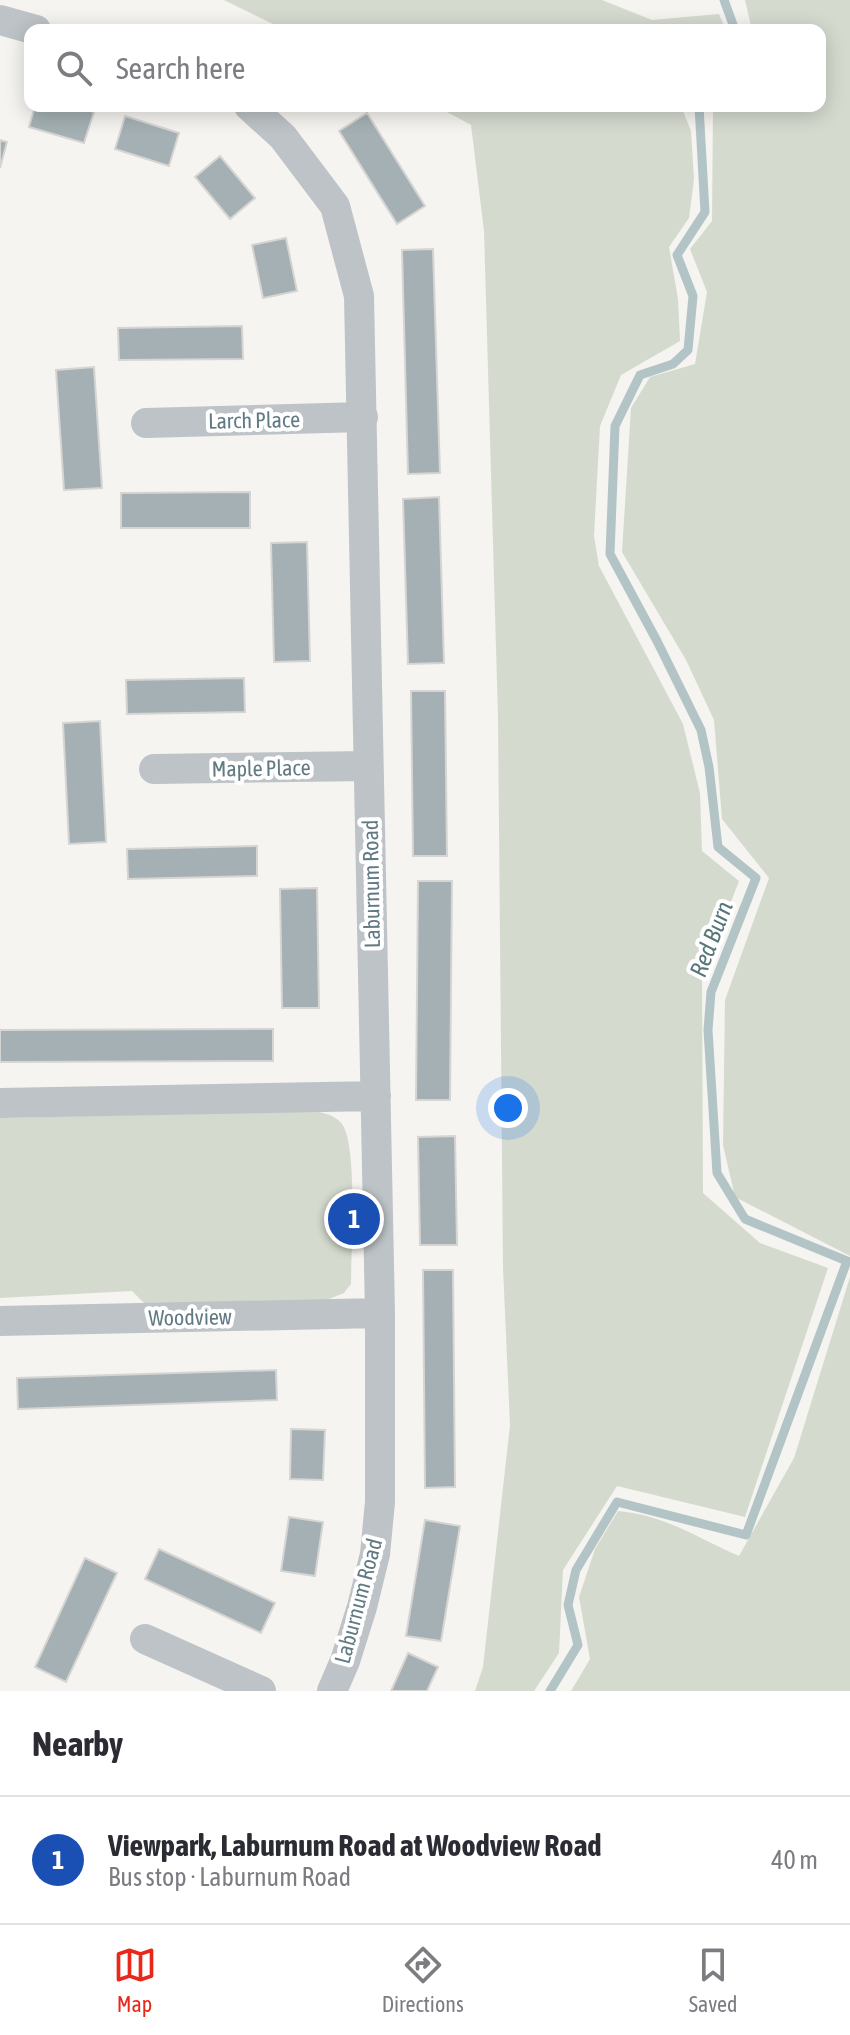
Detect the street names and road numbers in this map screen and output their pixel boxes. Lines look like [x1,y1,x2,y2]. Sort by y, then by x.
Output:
street label: Larch Place [208,406,300,434]
street label: Maple Place [211,754,311,782]
street label: Laburnum Road [357,820,385,948]
street label: Woodview [148,1303,232,1331]
street label: Laburnum Road [329,1536,387,1666]

